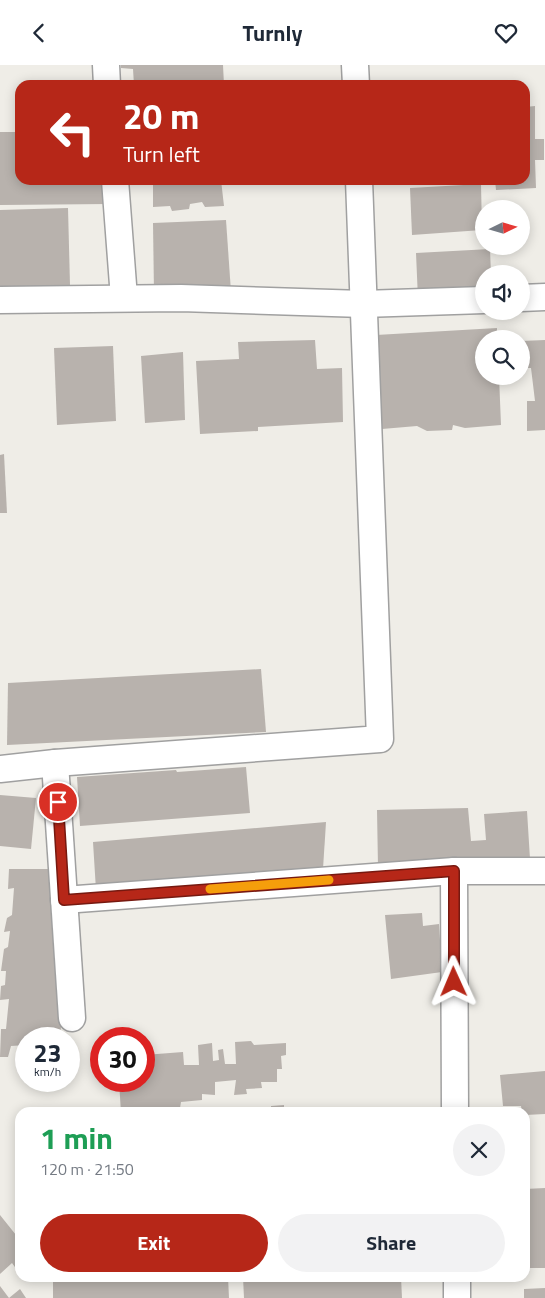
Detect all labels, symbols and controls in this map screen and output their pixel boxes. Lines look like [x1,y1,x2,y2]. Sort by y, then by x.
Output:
text: Turnly [243,16,302,50]
icon: back [25,19,53,47]
icon: heart [492,19,520,47]
text: 20 m [123,89,199,143]
icon: left [40,100,105,165]
text: Turn left [123,137,200,171]
north arrow [475,200,530,255]
map controls [475,200,530,385]
button: sound [475,265,530,320]
button: search [475,330,530,385]
pin [37,781,79,823]
icon: arrive [44,788,72,816]
position arrow [427,955,479,1007]
speed limit sign: 30 [90,1027,155,1092]
text: 23 [33,1034,62,1072]
text: km/h [34,1062,61,1081]
text: 1 min [40,1115,113,1161]
button: close [453,1124,505,1176]
text: 120 m · 21:50 [40,1157,134,1181]
button: Exit [40,1214,268,1272]
button: Share [278,1214,505,1272]

